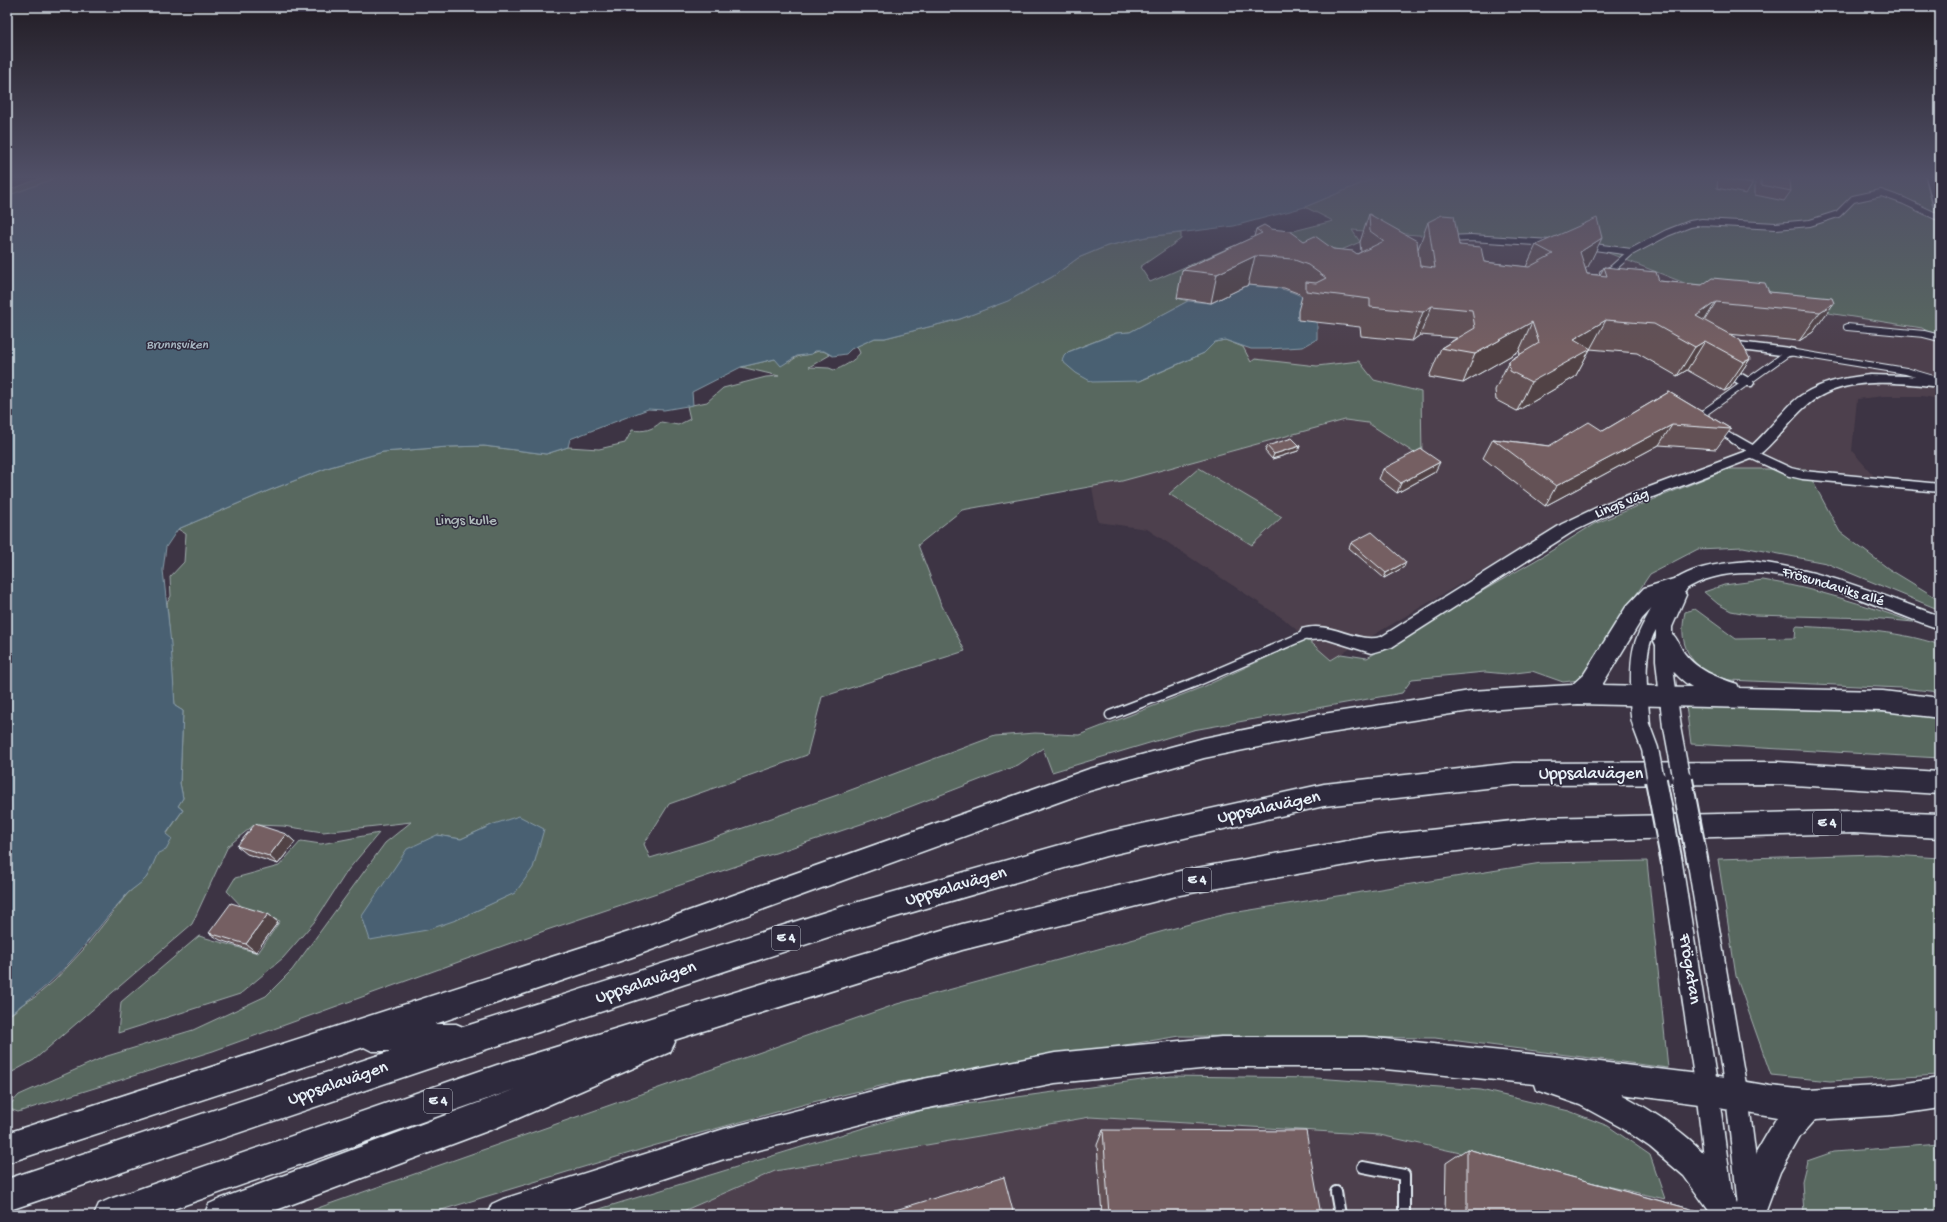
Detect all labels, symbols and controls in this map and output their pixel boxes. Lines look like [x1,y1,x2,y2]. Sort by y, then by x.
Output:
water label: Brunnsviken [146,338,209,353]
street label: Lings väg [1592,485,1652,523]
park label: Lings kulle [435,512,497,530]
street label: Frösundaviks allé [1779,563,1887,611]
street label: Uppsalavägen [1539,764,1644,785]
street label: Uppsalavägen [1216,787,1323,829]
road number: E 4 [1813,811,1841,835]
street label: Uppsalavägen [903,862,1010,912]
road number: E 4 [1183,868,1211,892]
road number: E 4 [772,926,800,950]
street label: Frögatan [1673,931,1705,1006]
street label: Uppsalavägen [593,957,699,1009]
street label: Uppsalavägen [285,1057,391,1111]
road number: E 4 [424,1089,452,1113]

